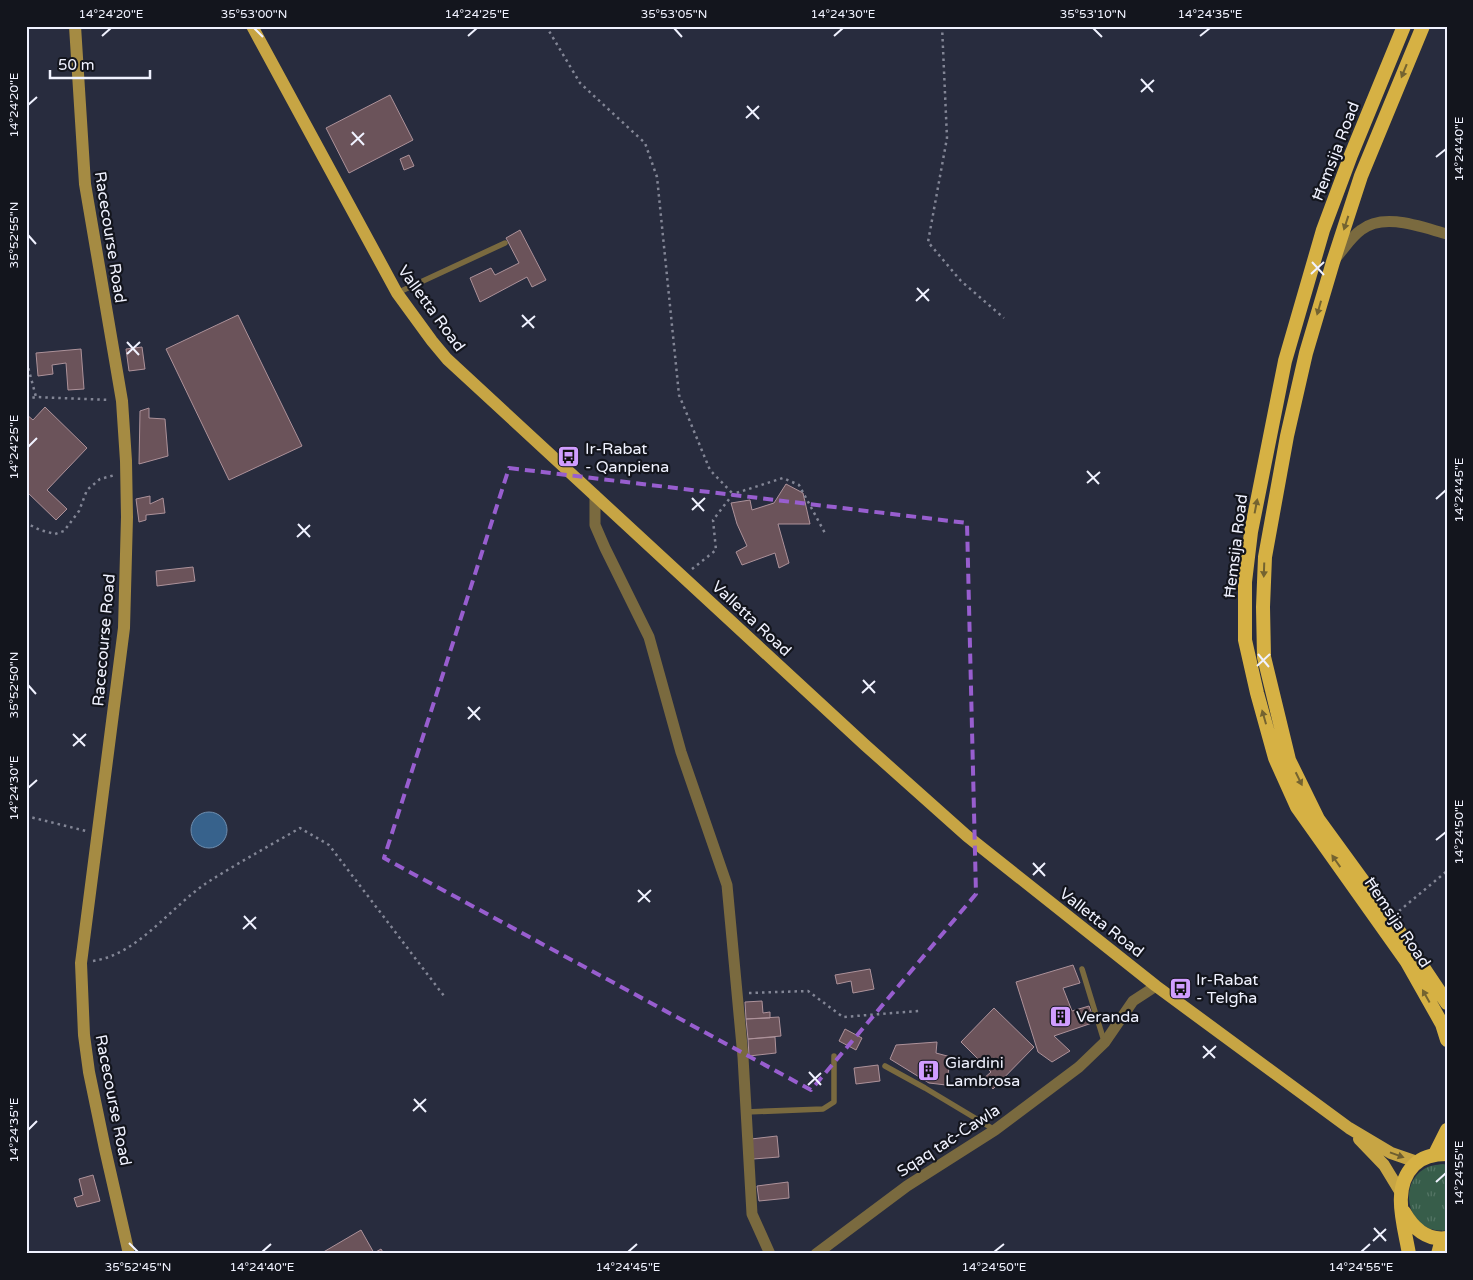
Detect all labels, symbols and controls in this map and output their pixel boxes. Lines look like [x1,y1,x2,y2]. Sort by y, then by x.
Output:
text: 14°24'20"E [78,7,144,21]
text: 35°53'00"N [221,7,287,21]
text: 14°24'25"E [444,7,510,21]
text: 35°53'05"N [641,7,707,21]
text: 14°24'30"E [810,7,876,21]
text: 35°53'10"N [1060,7,1126,21]
text: 14°24'35"E [1177,7,1243,21]
scale bar [50,48,150,80]
text: 50 m [58,56,95,74]
one-way arrow [1400,64,1408,78]
text: 14°24'20"E [7,72,21,138]
street label: Ħemsija Road [1308,99,1364,204]
text: 14°24'40"E [1452,116,1466,182]
street label: Racecourse Road [90,170,130,304]
text: 35°52'55"N [7,202,21,268]
one-way arrow [1342,215,1349,230]
street label: Valletta Road [393,262,469,356]
one-way arrow [1315,301,1323,316]
text: 14°24'25"E [7,414,21,480]
place label: Ir-Rabat - Qanpiena [585,439,669,477]
bus stop icon: Ir-Rabat - Qanpiena [557,445,581,469]
text: 14°24'45"E [1452,457,1466,523]
street label: Ħemsija Road [1220,493,1252,599]
one-way arrow [1253,497,1261,513]
one-way arrow [1260,562,1268,578]
street label: Racecourse Road [88,573,120,707]
street label: Valletta Road [707,577,795,661]
text: 35°52'50"N [7,652,21,718]
one-way arrow [1259,710,1267,725]
text: 14°24'30"E [7,755,21,821]
one-way arrow [1295,772,1303,787]
text: 14°24'50"E [1452,799,1466,865]
one-way arrow [1331,854,1341,868]
street label: Ħemsija Road [1360,874,1435,972]
street label: Valletta Road [1055,884,1148,962]
place label: Ir-Rabat - Telgħa [1196,970,1258,1008]
bus stop icon: Ir-Rabat - Telgħa [1168,976,1192,1000]
one-way arrow [1422,989,1430,1003]
building icon: Veranda [1048,1004,1072,1028]
place label: Veranda [1076,1007,1139,1027]
street label: Racecourse Road [91,1033,136,1167]
place label: Giardini Lambrosa [945,1053,1020,1091]
building icon: Giardini Lambrosa [917,1059,941,1083]
text: 14°24'35"E [7,1097,21,1163]
street label: Sqaq taċ-Ċawla [893,1100,1004,1182]
text: 14°24'55"E [1452,1140,1466,1206]
one-way arrow [1390,1152,1405,1159]
text: 35°52'45"N [105,1260,171,1274]
text: 14°24'40"E [229,1260,295,1274]
text: 14°24'45"E [595,1260,661,1274]
text: 14°24'50"E [961,1260,1027,1274]
text: 14°24'55"E [1328,1260,1394,1274]

